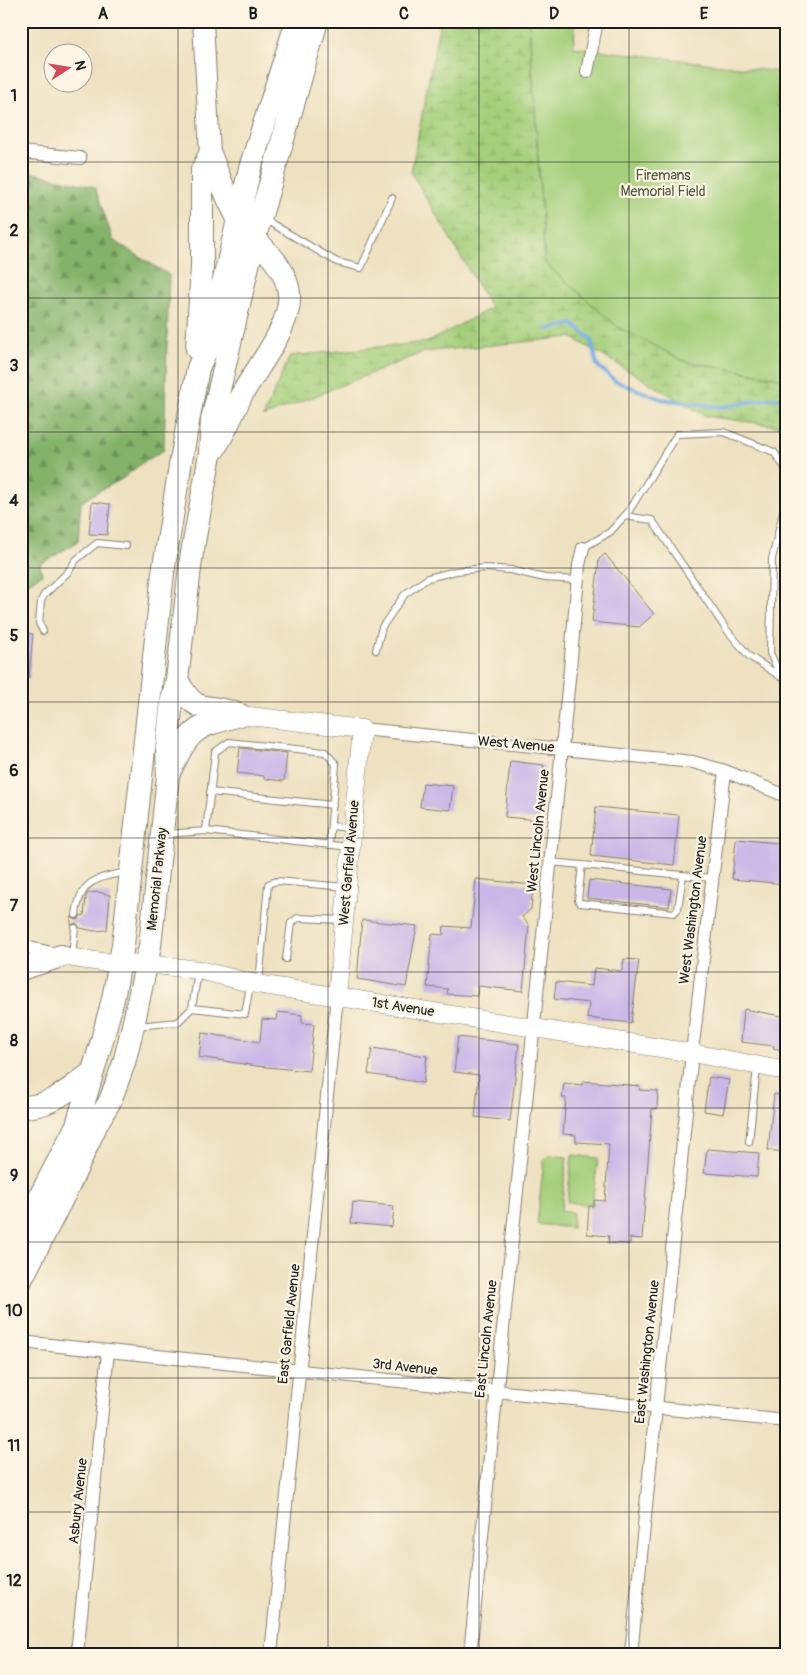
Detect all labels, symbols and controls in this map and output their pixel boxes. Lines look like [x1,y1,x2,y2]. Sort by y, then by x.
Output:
text: A [98,4,109,24]
text: B [248,4,258,24]
text: C [399,4,409,24]
text: D [549,4,559,24]
text: E [700,4,709,24]
north arrow [42,42,92,92]
text: N [71,59,90,72]
text: 1 [11,86,17,106]
park label: Firemans Memorial Field [620,167,706,200]
text: 2 [10,221,19,241]
text: 3 [10,356,19,376]
text: 4 [9,491,19,511]
text: 5 [10,626,19,646]
street label: West Avenue [477,732,555,756]
text: 6 [9,761,19,781]
street label: West Lincoln Avenue [523,768,553,894]
street label: West Garfield Avenue [335,799,363,926]
street label: Memorial Parkway [143,827,171,931]
street label: West Washington Avenue [675,835,711,985]
text: 7 [10,896,19,916]
street label: 1st Avenue [370,994,436,1020]
text: 8 [10,1031,18,1051]
text: 9 [10,1166,18,1186]
street label: East Garfield Avenue [274,1263,304,1385]
street label: East Lincoln Avenue [471,1279,501,1399]
street label: East Washington Avenue [631,1279,663,1425]
text: 10 [5,1301,23,1321]
street label: 3rd Avenue [372,1355,439,1379]
text: 11 [8,1436,20,1456]
street label: Asbury Avenue [65,1457,91,1545]
text: 12 [6,1571,22,1591]

